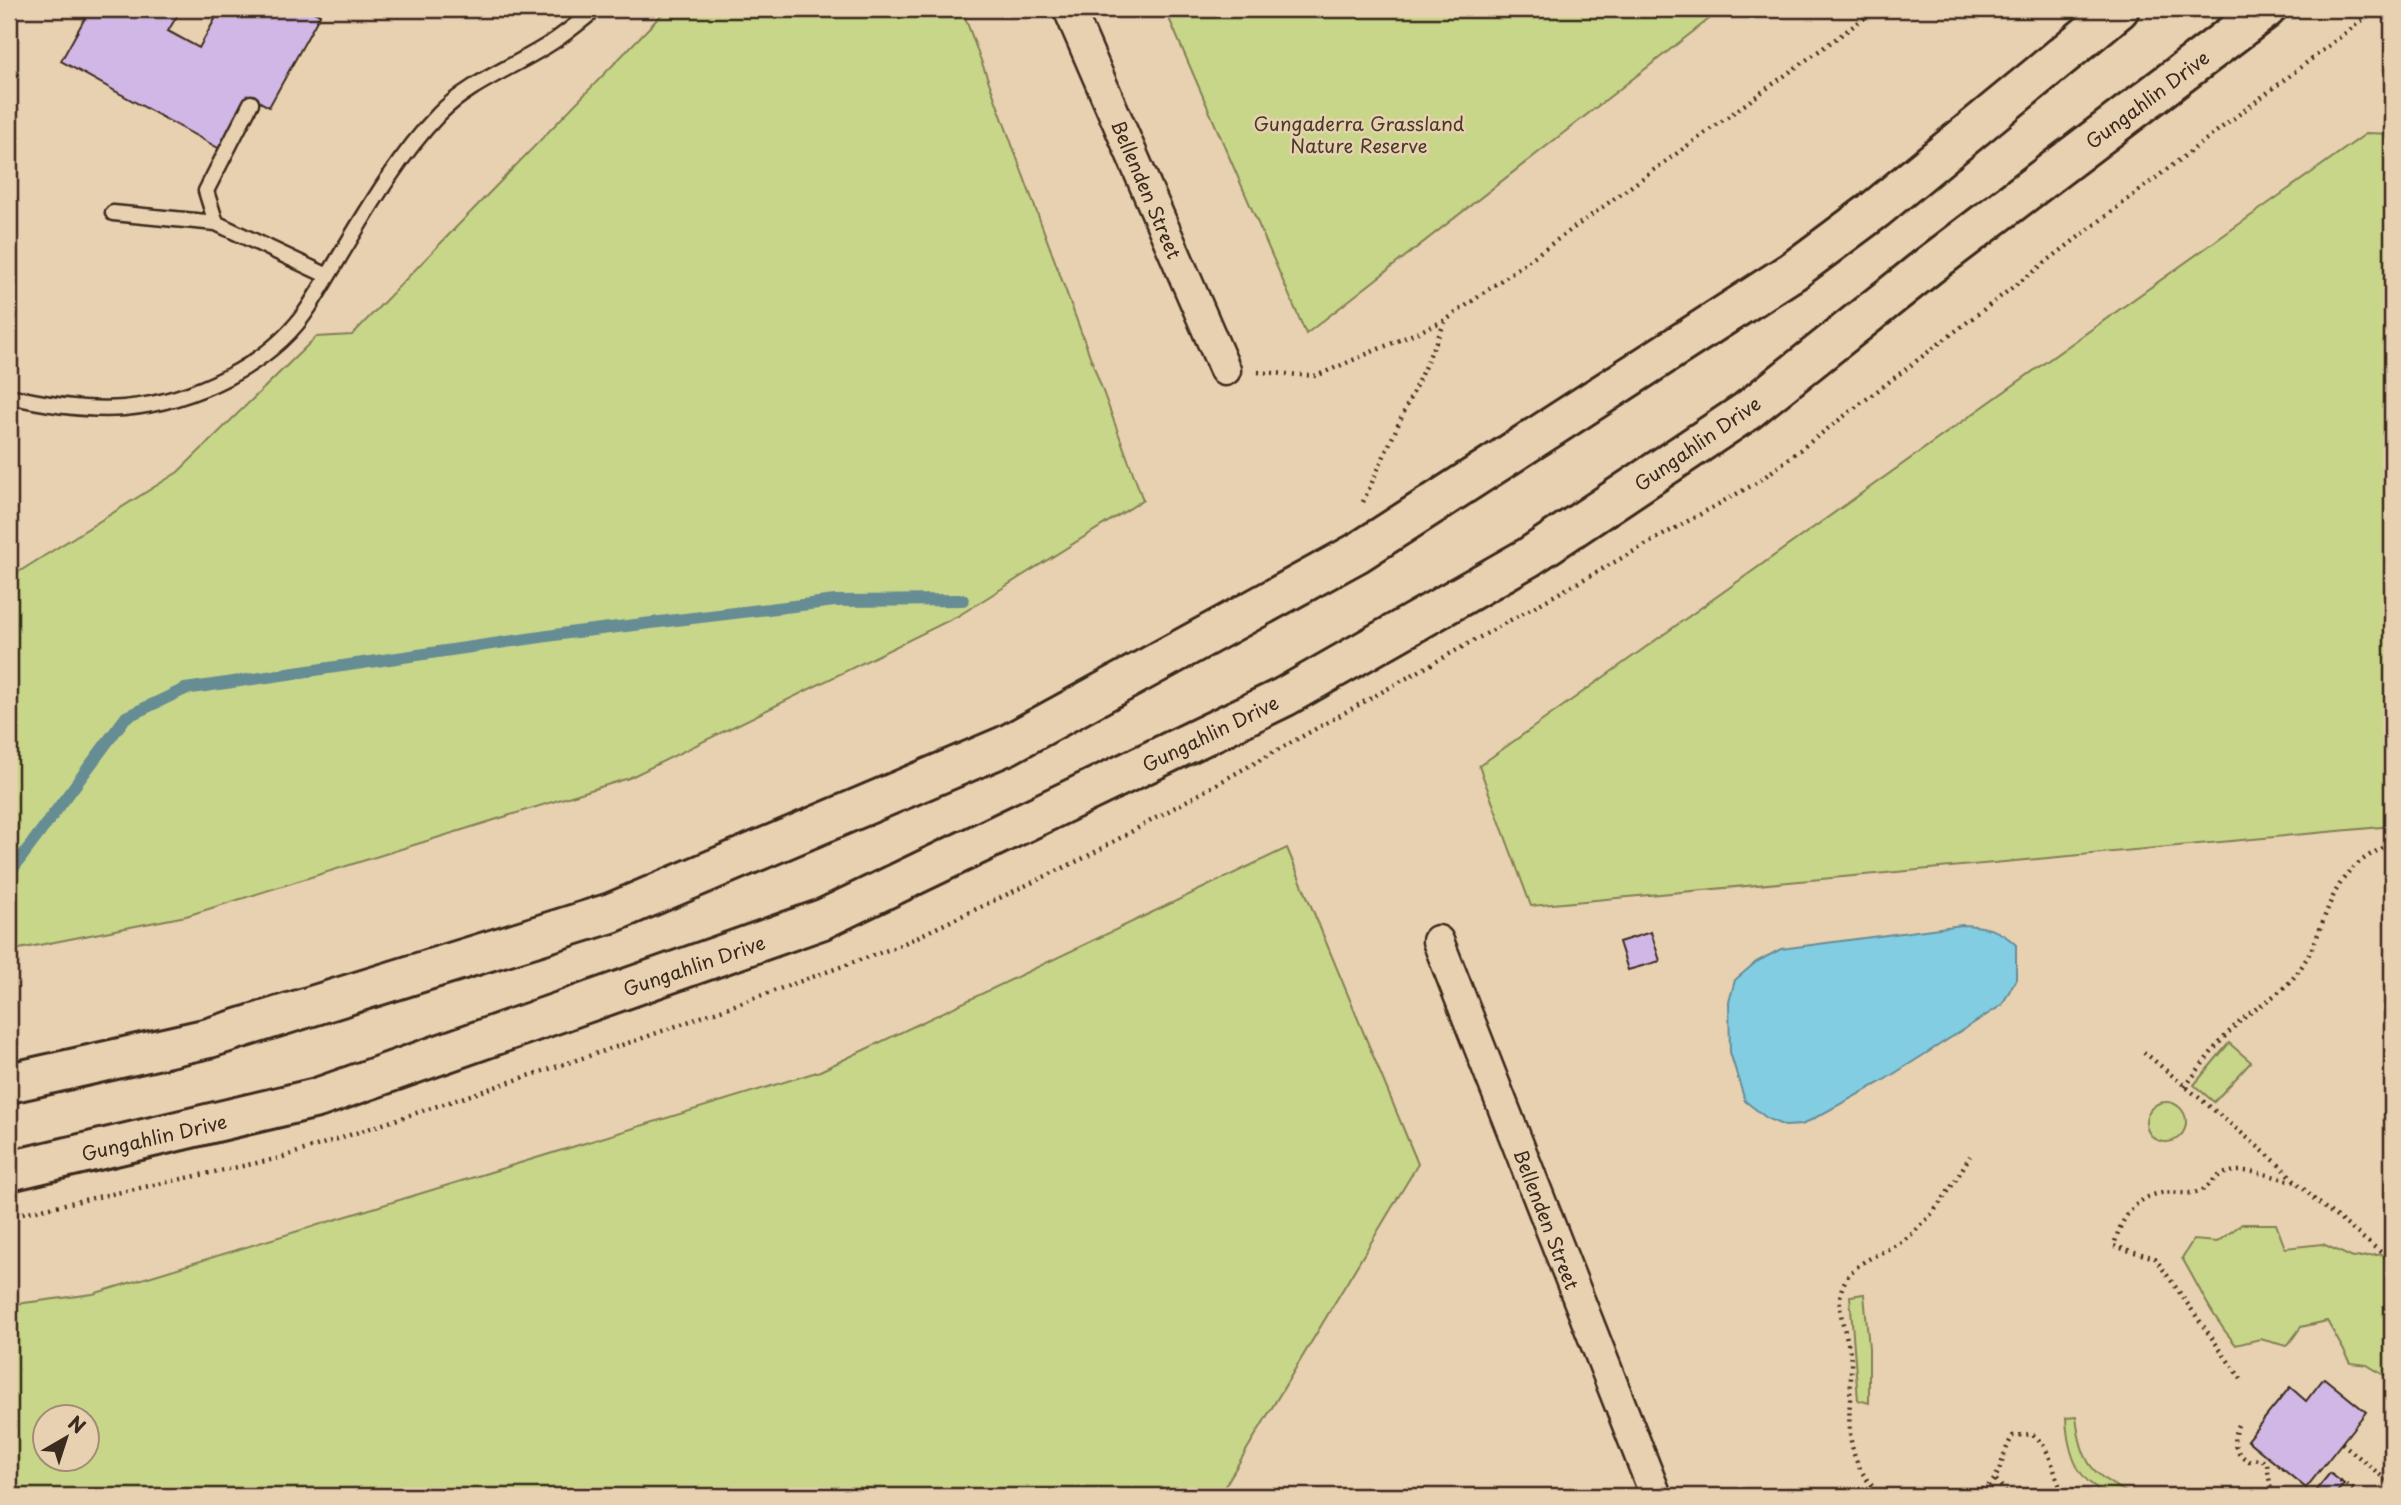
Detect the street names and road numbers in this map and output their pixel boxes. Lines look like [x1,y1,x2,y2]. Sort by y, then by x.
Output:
street label: Gungahlin Drive [2079,43,2215,155]
street label: Bellenden Street [1105,115,1189,263]
street label: Gungahlin Drive [1628,389,1766,497]
street label: Gungahlin Drive [1137,688,1283,778]
street label: Gungahlin Drive [619,928,769,1002]
street label: Gungahlin Drive [78,1107,230,1167]
street label: Bellenden Street [1507,1145,1587,1294]

